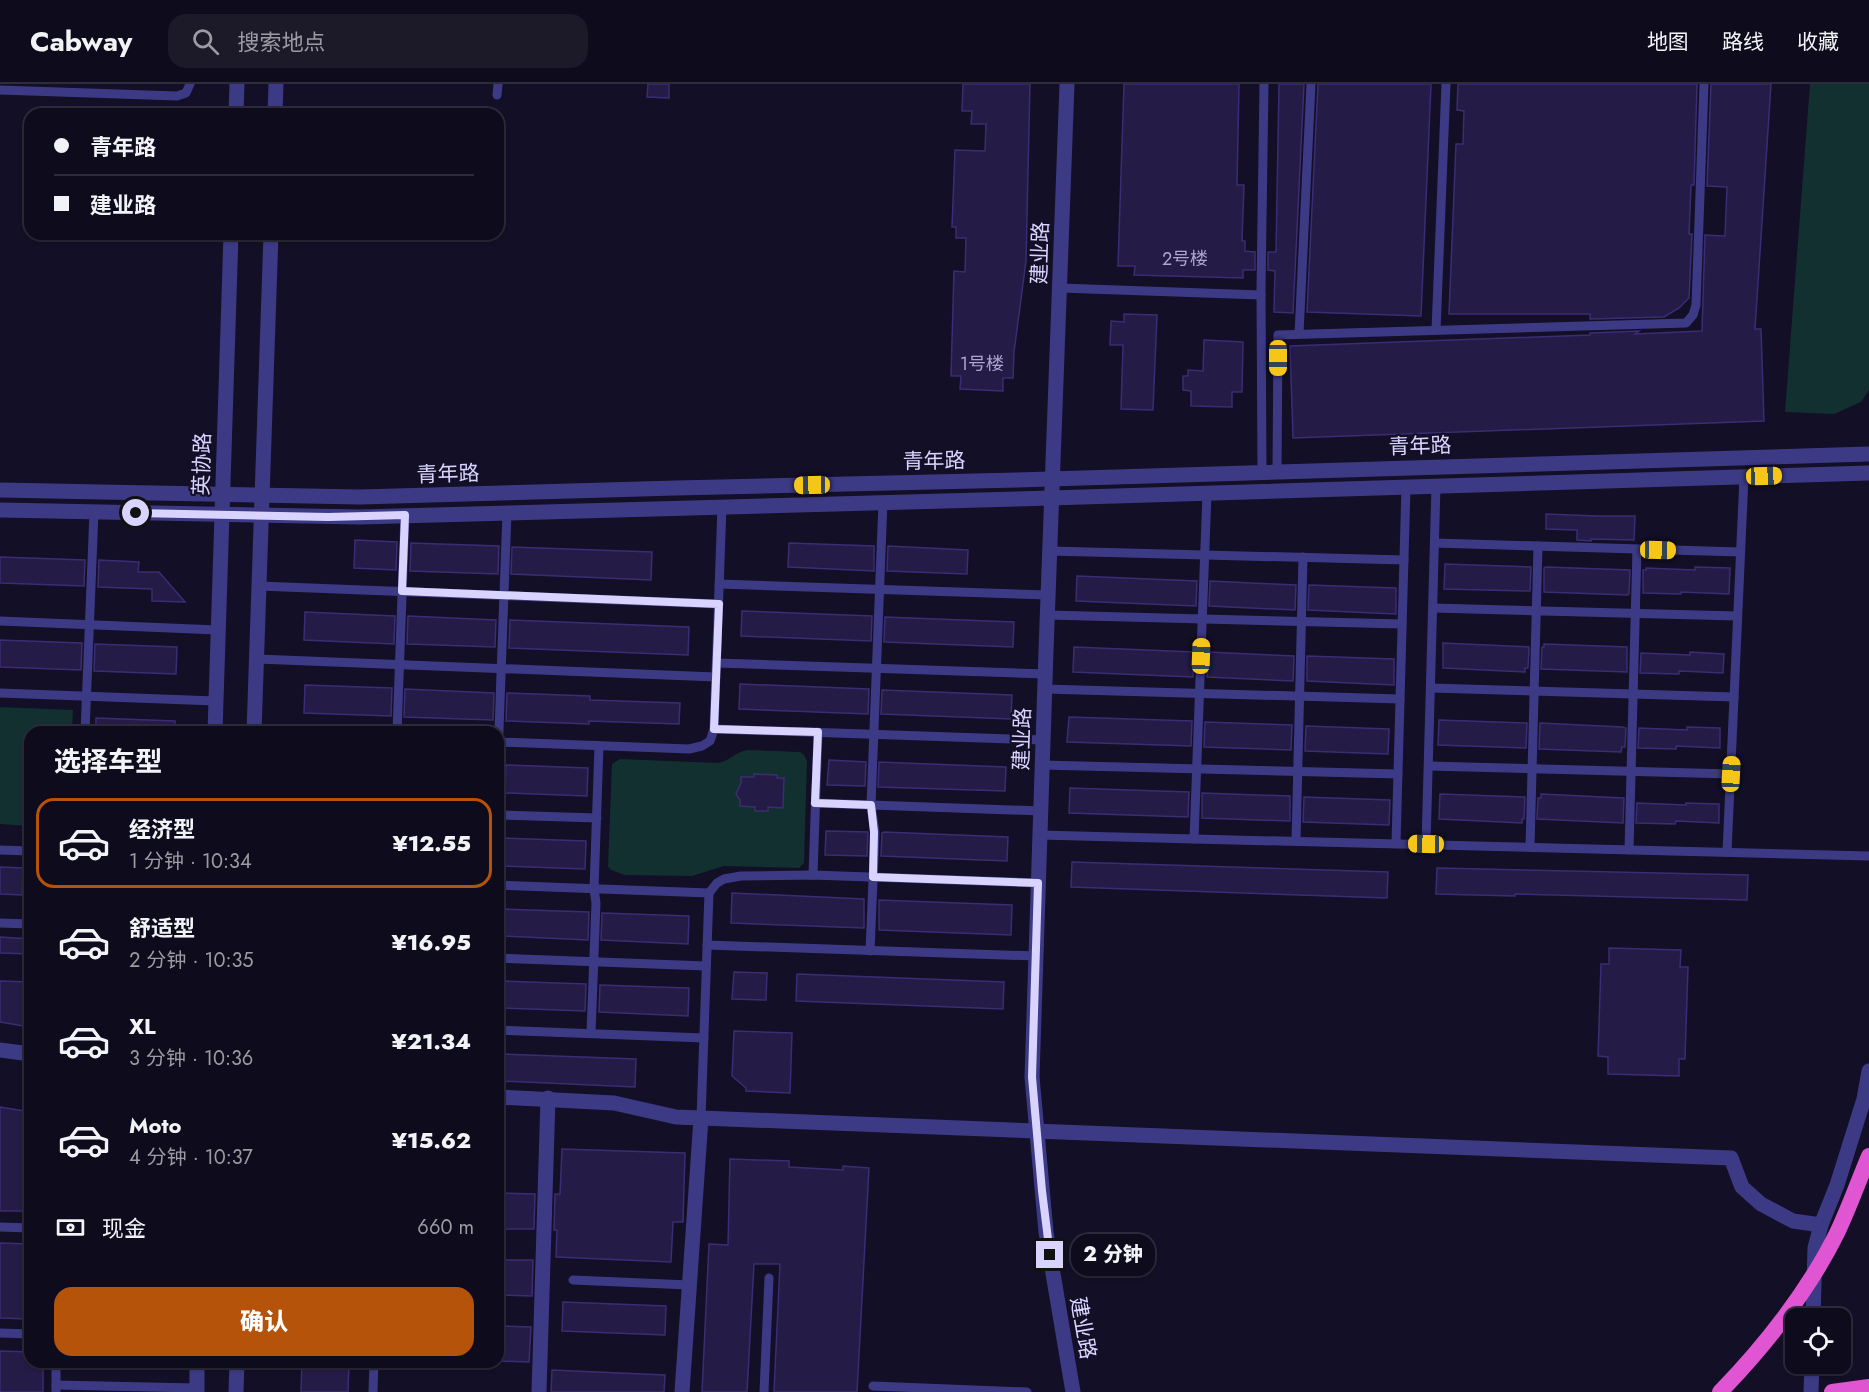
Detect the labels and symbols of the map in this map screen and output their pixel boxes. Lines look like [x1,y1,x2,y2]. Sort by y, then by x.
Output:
street label: 建业路 [1024,221,1056,285]
house number: 2号楼 [1162,246,1208,272]
car [1269,340,1287,376]
house number: 1号楼 [960,351,1004,377]
street label: 青年路 [1388,430,1452,462]
street label: 英协路 [186,432,218,496]
street label: 青年路 [902,445,966,477]
street label: 青年路 [416,458,480,490]
car [1746,466,1782,486]
car [794,476,830,494]
route start [122,499,149,526]
car [1640,541,1676,559]
car [1191,638,1211,674]
street label: 建业路 [1006,707,1038,771]
car [1721,756,1741,792]
car [1408,835,1444,853]
callout: 2 分钟 [1071,1234,1155,1276]
route end [1036,1241,1063,1268]
street label: 建业路 [1063,1294,1103,1362]

